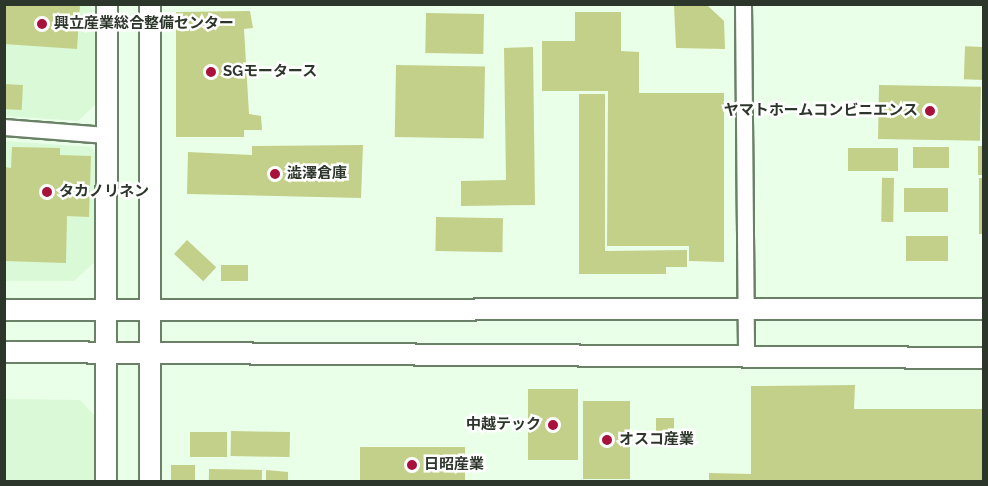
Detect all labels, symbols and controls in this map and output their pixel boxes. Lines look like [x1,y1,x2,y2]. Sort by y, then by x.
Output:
place label: 興立産業総合整備センター [54,15,234,33]
marker: 興立産業総合整備センター [35,17,49,31]
place label: SGモータース [223,63,318,81]
marker: SGモータース [204,65,218,79]
place label: ヤマトホームコンビニエンス [723,102,918,120]
marker: ヤマトホームコンビニエンス [923,104,937,118]
place label: 澁澤倉庫 [287,165,347,183]
marker: 澁澤倉庫 [268,167,282,181]
place label: タカノリネン [59,183,149,201]
marker: タカノリネン [40,185,54,199]
place label: 中越テック [466,416,541,434]
marker: 中越テック [546,418,560,432]
place label: オスコ産業 [619,431,694,449]
marker: オスコ産業 [600,433,614,447]
place label: 日昭産業 [424,456,484,474]
marker: 日昭産業 [405,458,419,472]

